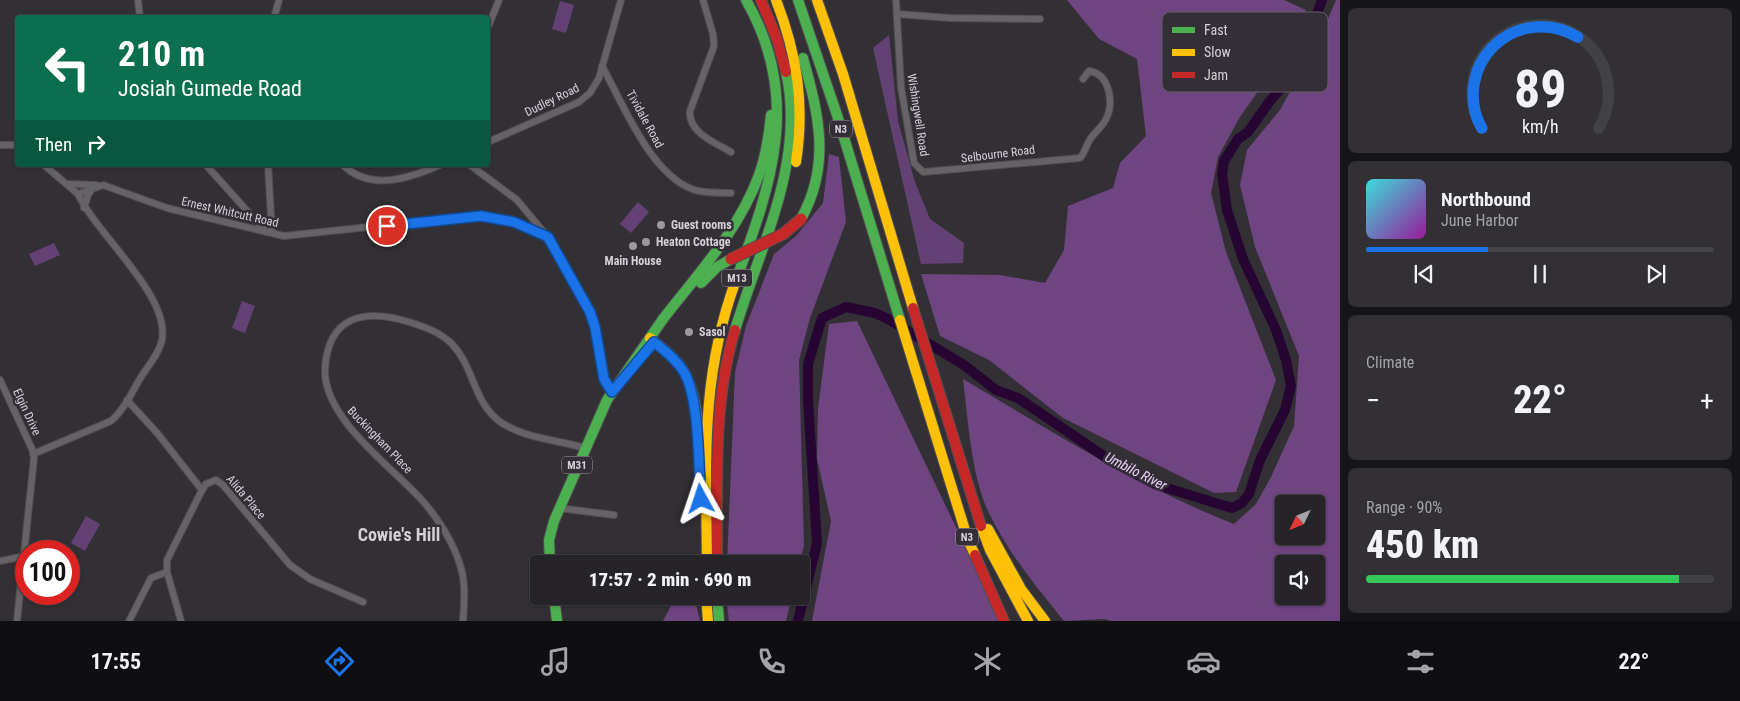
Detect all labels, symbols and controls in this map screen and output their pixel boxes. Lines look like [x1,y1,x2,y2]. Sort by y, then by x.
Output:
legend [1162,12,1328,92]
text: Fast [1204,22,1228,38]
text: 210 m [118,34,205,75]
icon: left [35,35,100,100]
text: Slow [1204,44,1231,60]
text: 89 [1514,59,1566,120]
text: Jam [1204,67,1228,83]
street label: Wishingwell Road [905,73,931,157]
text: Josiah Gumede Road [118,76,302,101]
street label: Dudley Road [523,81,582,119]
street label: Tividale Road [623,88,667,150]
text: km/h [1522,116,1558,137]
road number: N3 [830,120,852,138]
icon: right [82,130,110,158]
text: Then [35,133,72,156]
street label: Selbourne Road [960,143,1036,165]
text: Northbound [1441,188,1531,211]
street label: Ernest Whitcutt Road [180,194,280,230]
pin [366,205,408,247]
text: June Harbor [1441,211,1519,230]
icon: arrive [373,212,401,240]
place label: Guest rooms [671,218,732,232]
marker: Guest rooms [655,219,667,231]
place label: Heaton Cottage [656,235,731,249]
marker: Heaton Cottage [640,236,652,248]
marker: Main House [627,240,639,252]
place label: Main House [605,254,662,268]
icon: previous [1410,260,1438,288]
icon: pause [1526,260,1554,288]
icon: next [1642,260,1670,288]
road number: M13 [722,270,752,286]
place label: Sasol [699,325,726,339]
marker: Sasol [683,326,695,338]
text: Climate [1366,353,1414,372]
text: 22° [1513,378,1567,422]
text: − [1366,384,1380,417]
text: + [1700,384,1714,417]
street label: Elgin Drive [10,386,44,438]
street label: Buckingham Place [345,404,416,477]
water label: Umbilo River [1102,449,1170,494]
road number: M31 [562,456,592,474]
street label: Alida Place [224,472,269,522]
position arrow [674,472,726,524]
north arrow [1275,495,1325,545]
map controls [1275,495,1325,605]
text: Range · 90% [1366,498,1442,517]
text: 450 km [1366,523,1479,567]
district label: Cowie's Hill [358,524,440,545]
road number: N3 [956,528,978,546]
speed limit sign: 100 [15,540,80,605]
button: sound [1275,555,1325,605]
text: 17:57 · 2 min · 690 m [589,568,751,591]
icon: directions [322,644,357,679]
icon: music [538,644,573,679]
icon: phone [754,644,789,679]
icon: climate [970,644,1005,679]
icon: car [1186,644,1221,679]
icon: filters [1403,644,1438,679]
text: 17:55 [91,649,141,674]
text: 22° [1619,649,1649,674]

